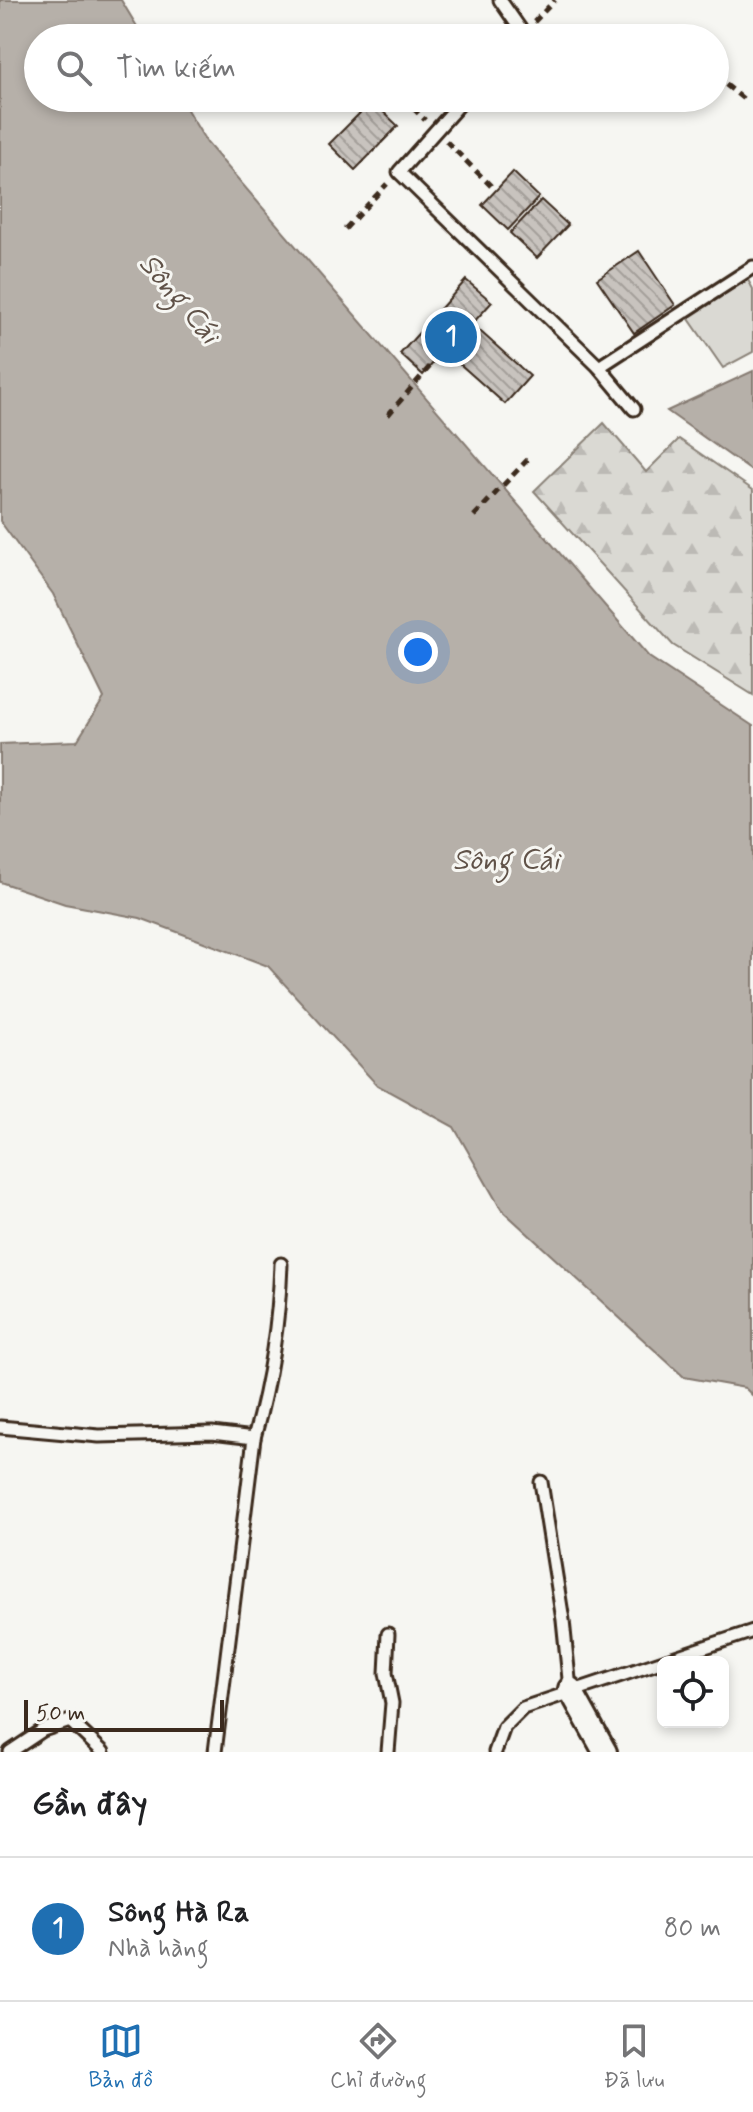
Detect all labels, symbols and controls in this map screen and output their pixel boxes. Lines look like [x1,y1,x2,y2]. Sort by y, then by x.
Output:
search box [24,24,729,112]
icon: search [52,46,96,90]
text: Tìm kiếm [116,49,236,88]
water label: Sông Cái [127,245,230,358]
pin: 1 [425,307,477,367]
your location [398,632,438,672]
water label: Sông Cái [452,841,563,884]
map controls [657,1656,729,1728]
button: locate [657,1656,729,1728]
scale bar [24,1696,224,1732]
text: 50 m [36,1700,85,1728]
text: Gần đây [32,1782,148,1827]
text: Sông Hà Ra [108,1893,249,1932]
text: 1 [52,1912,64,1946]
text: 80 m [664,1912,721,1946]
text: Nhà hàng [108,1932,209,1966]
tab: Bản đồ [89,2019,153,2095]
tab: Chỉ đường [330,2019,426,2095]
tab: Đã lưu [604,2019,664,2095]

